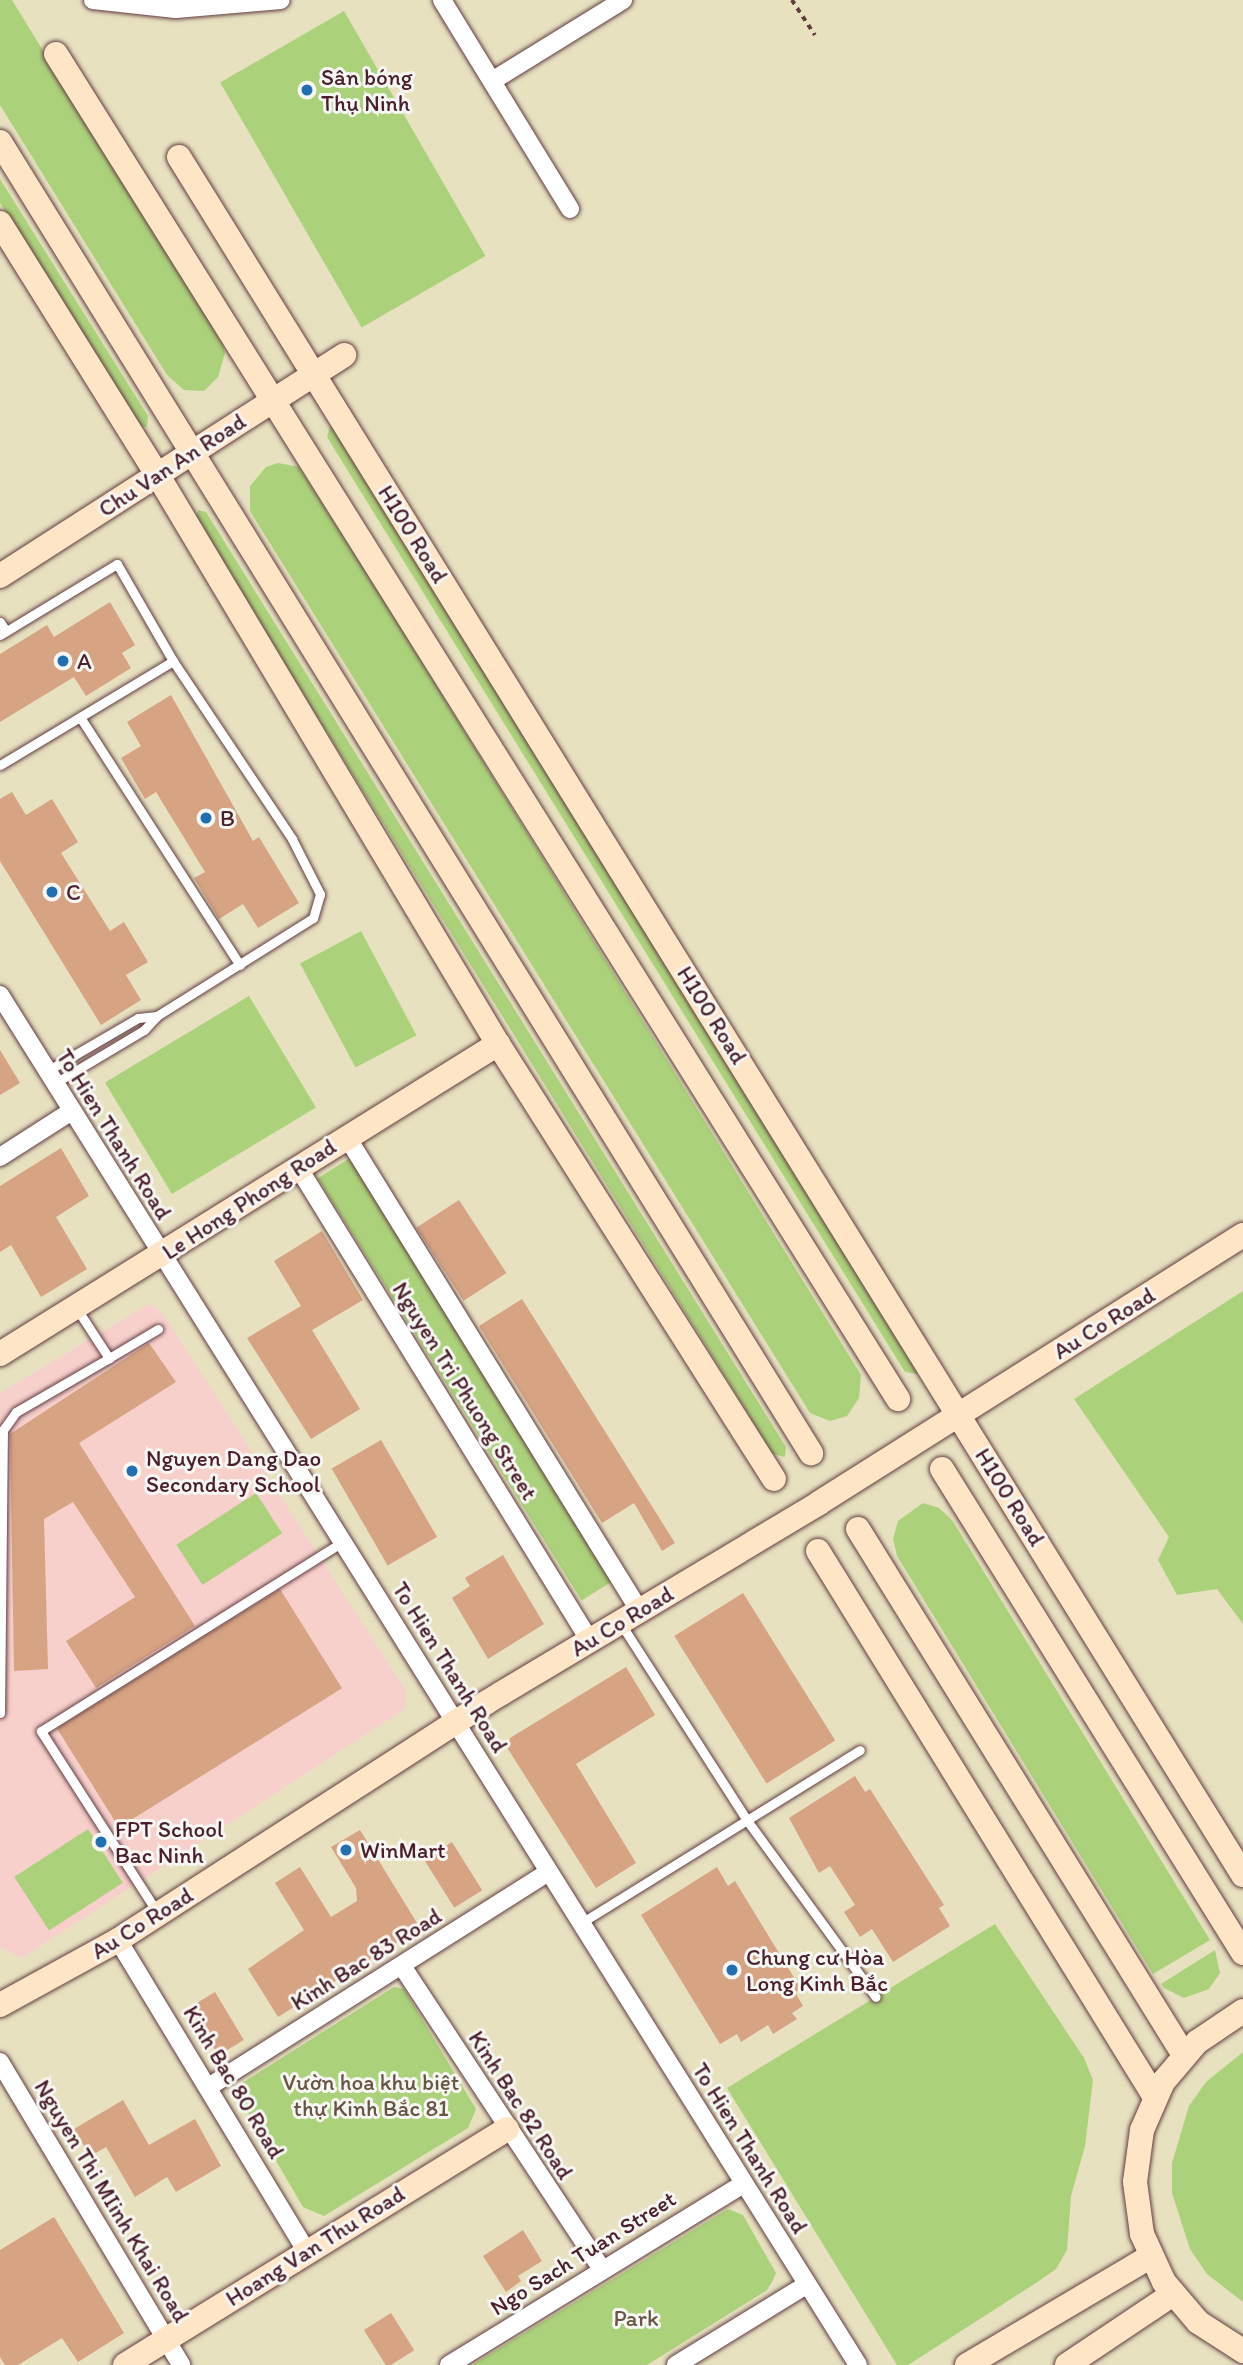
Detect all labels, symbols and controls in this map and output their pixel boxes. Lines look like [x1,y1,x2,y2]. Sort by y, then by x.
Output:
place label: Sân bóng Thụ Ninh [321,63,412,117]
marker: Sân bóng Thụ Ninh [299,82,315,98]
street label: Chu Van An Road [93,407,251,523]
street label: H100 Road [372,480,454,588]
place label: A [77,647,92,675]
marker: A [55,653,71,669]
place label: B [220,804,235,832]
marker: B [198,810,214,826]
place label: C [66,878,81,906]
marker: C [44,884,60,900]
street label: H100 Road [671,961,753,1069]
street label: To Hien Thanh Road [51,1044,177,1224]
street label: Le Hong Phong Road [157,1133,341,1265]
street label: Nguyen Tri Phuong Street [387,1277,543,1505]
street label: Au Co Road [1048,1281,1160,1365]
street label: H100 Road [969,1443,1051,1551]
place label: Nguyen Dang Dao Secondary School [146,1444,322,1498]
marker: Nguyen Dang Dao Secondary School [124,1463,140,1479]
street label: To Hien Thanh Road [387,1577,513,1757]
street label: Au Co Road [566,1580,678,1662]
place label: FPT School Bac Ninh [115,1815,223,1869]
marker: FPT School Bac Ninh [93,1834,109,1850]
place label: WinMart [360,1836,446,1864]
marker: WinMart [338,1842,354,1858]
street label: Au Co Road [86,1881,198,1965]
street label: Kinh Bac 83 Road [285,1901,447,2017]
place label: Chung cư Hòa Long Kinh Bắc [746,1943,887,1997]
marker: Chung cư Hòa Long Kinh Bắc [724,1962,740,1978]
street label: Kinh Bac 80 Road [177,2000,291,2164]
street label: Kinh Bac 82 Road [462,2025,580,2185]
street label: To Hien Thanh Road [687,2058,813,2238]
park label: Vườn hoa khu biệt thự Kinh Bắc 81 [283,2068,459,2122]
street label: Nguyen Thi MIinh Khai Road [28,2075,196,2327]
street label: Hoang Van Thu Road [221,2180,409,2312]
street label: Ngo Sach Tuan Street [486,2185,680,2321]
park label: Park [613,2304,659,2332]

